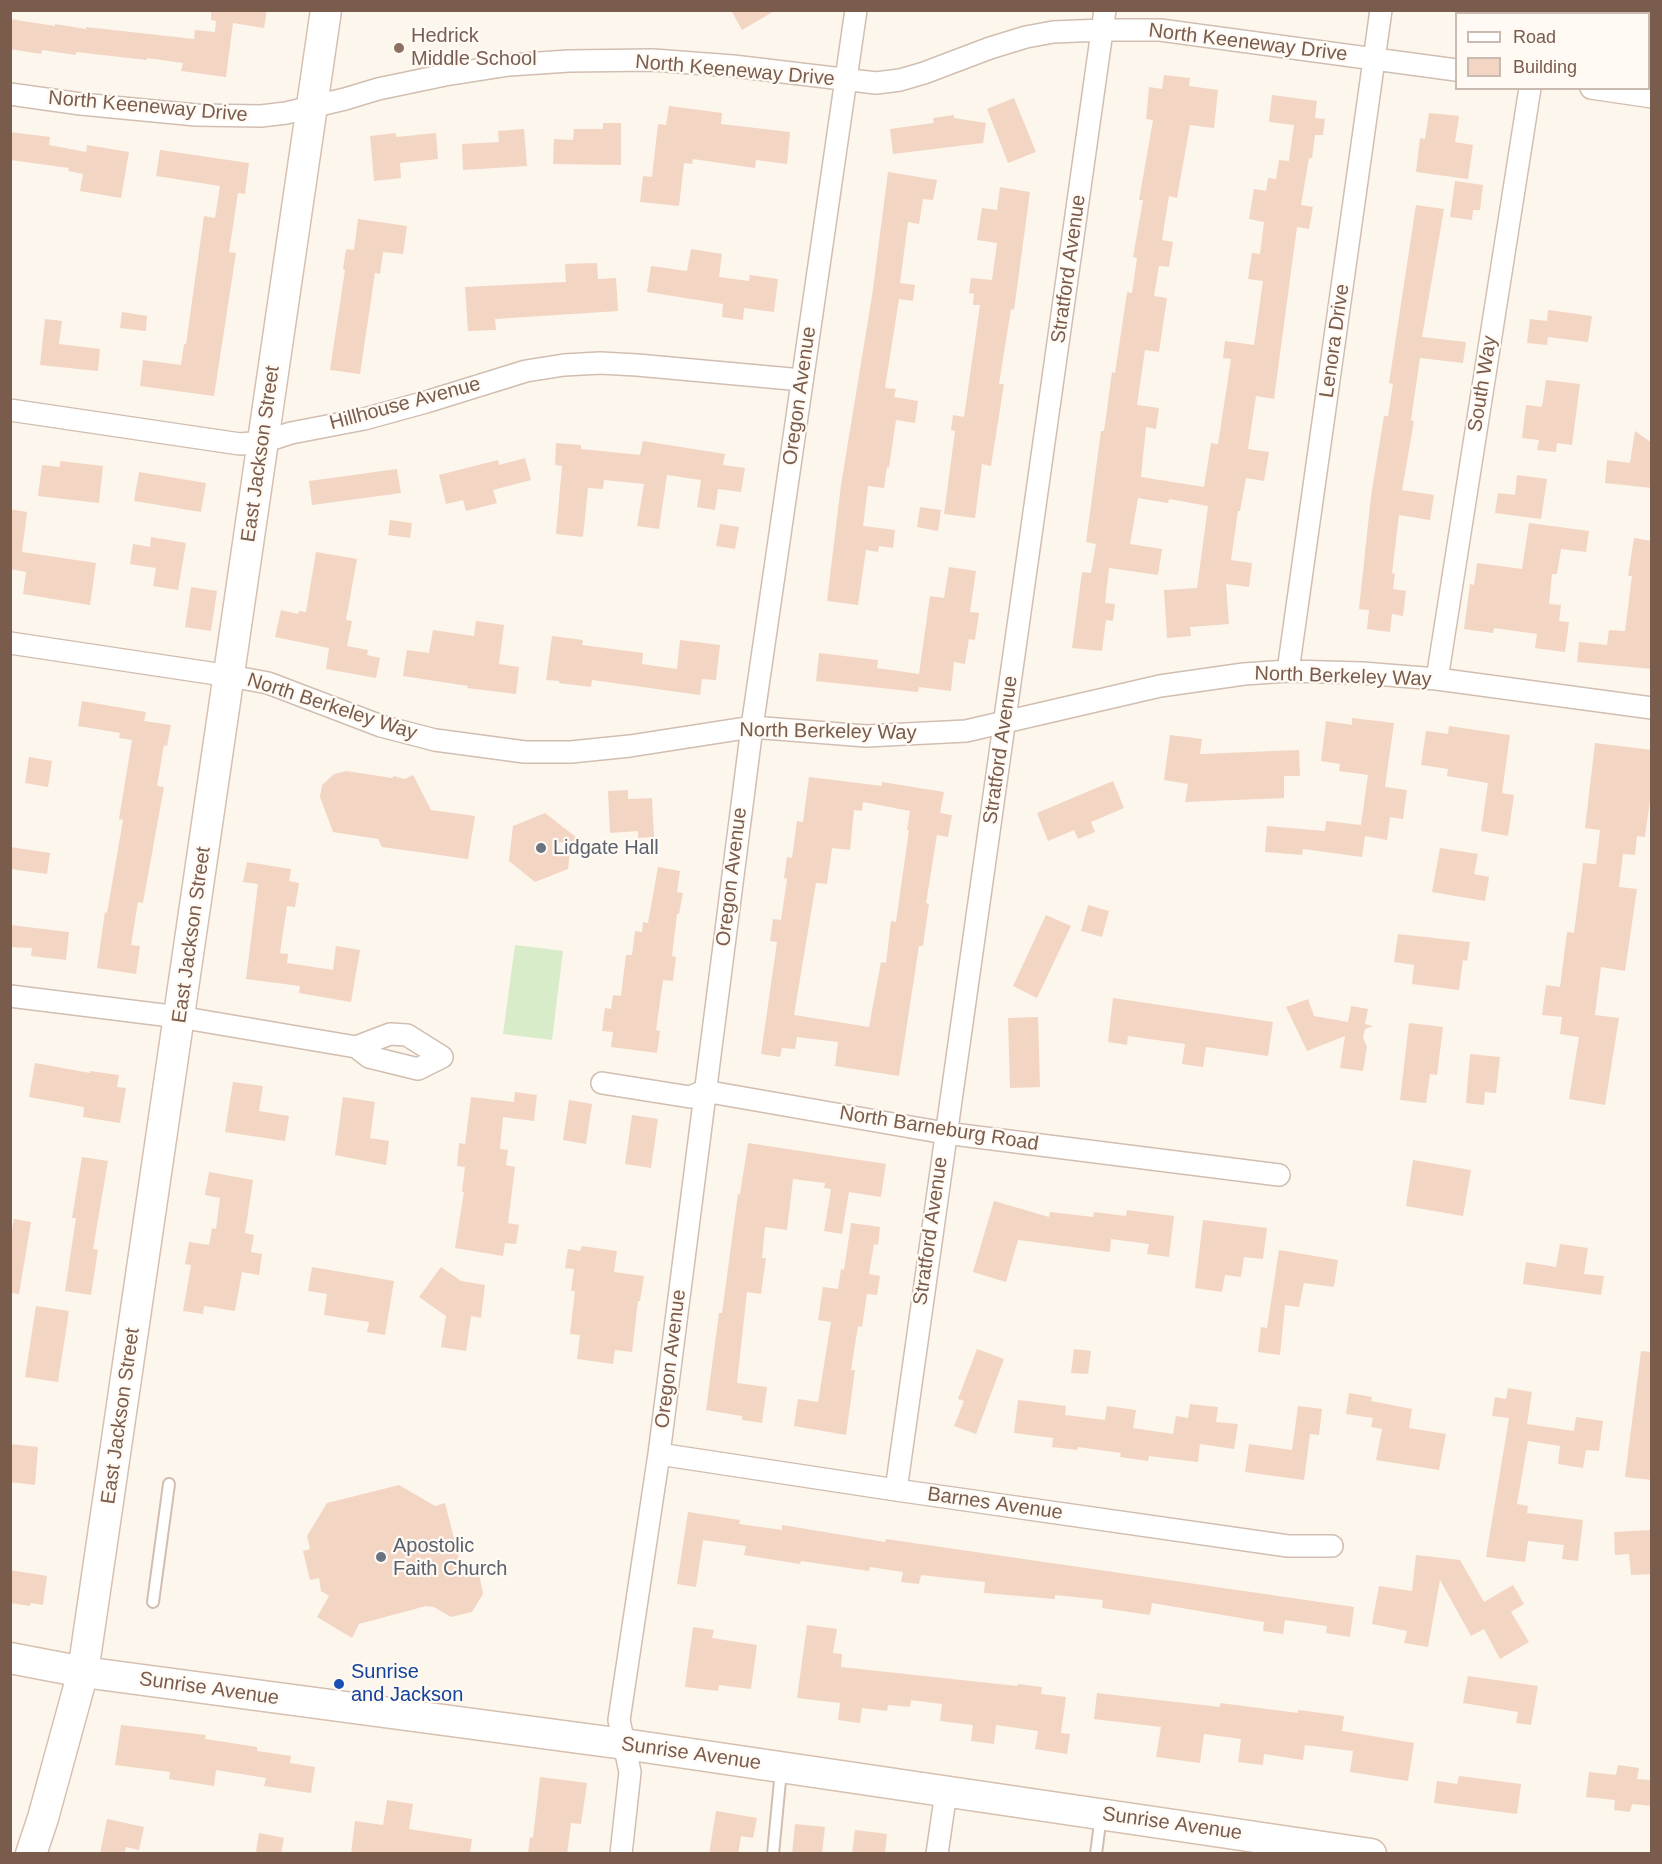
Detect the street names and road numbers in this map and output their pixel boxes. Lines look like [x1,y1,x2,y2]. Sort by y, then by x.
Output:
street label: North Keeneway Drive [1147,19,1349,67]
street label: North Keeneway Drive [634,50,836,92]
street label: North Keeneway Drive [47,86,249,128]
street label: Stratford Avenue [1047,193,1091,345]
street label: Lenora Drive [1315,283,1355,399]
street label: Oregon Avenue [778,325,822,467]
street label: South Way [1464,334,1502,434]
street label: East Jackson Street [237,364,285,544]
street label: Hillhouse Avenue [327,372,483,436]
street label: North Berkeley Way [1254,662,1432,692]
street label: North Berkeley Way [244,668,420,746]
street label: Stratford Avenue [979,674,1023,826]
street label: North Berkeley Way [739,718,917,746]
street label: Oregon Avenue [712,806,752,948]
street label: East Jackson Street [168,845,216,1025]
street label: North Barneburg Road [838,1101,1040,1157]
street label: Stratford Avenue [909,1155,953,1307]
street label: Oregon Avenue [651,1288,691,1430]
street label: East Jackson Street [97,1326,145,1506]
street label: Barnes Avenue [926,1483,1064,1525]
street label: Sunrise Avenue [138,1667,280,1711]
street label: Sunrise Avenue [620,1732,762,1776]
street label: Sunrise Avenue [1101,1802,1243,1846]

